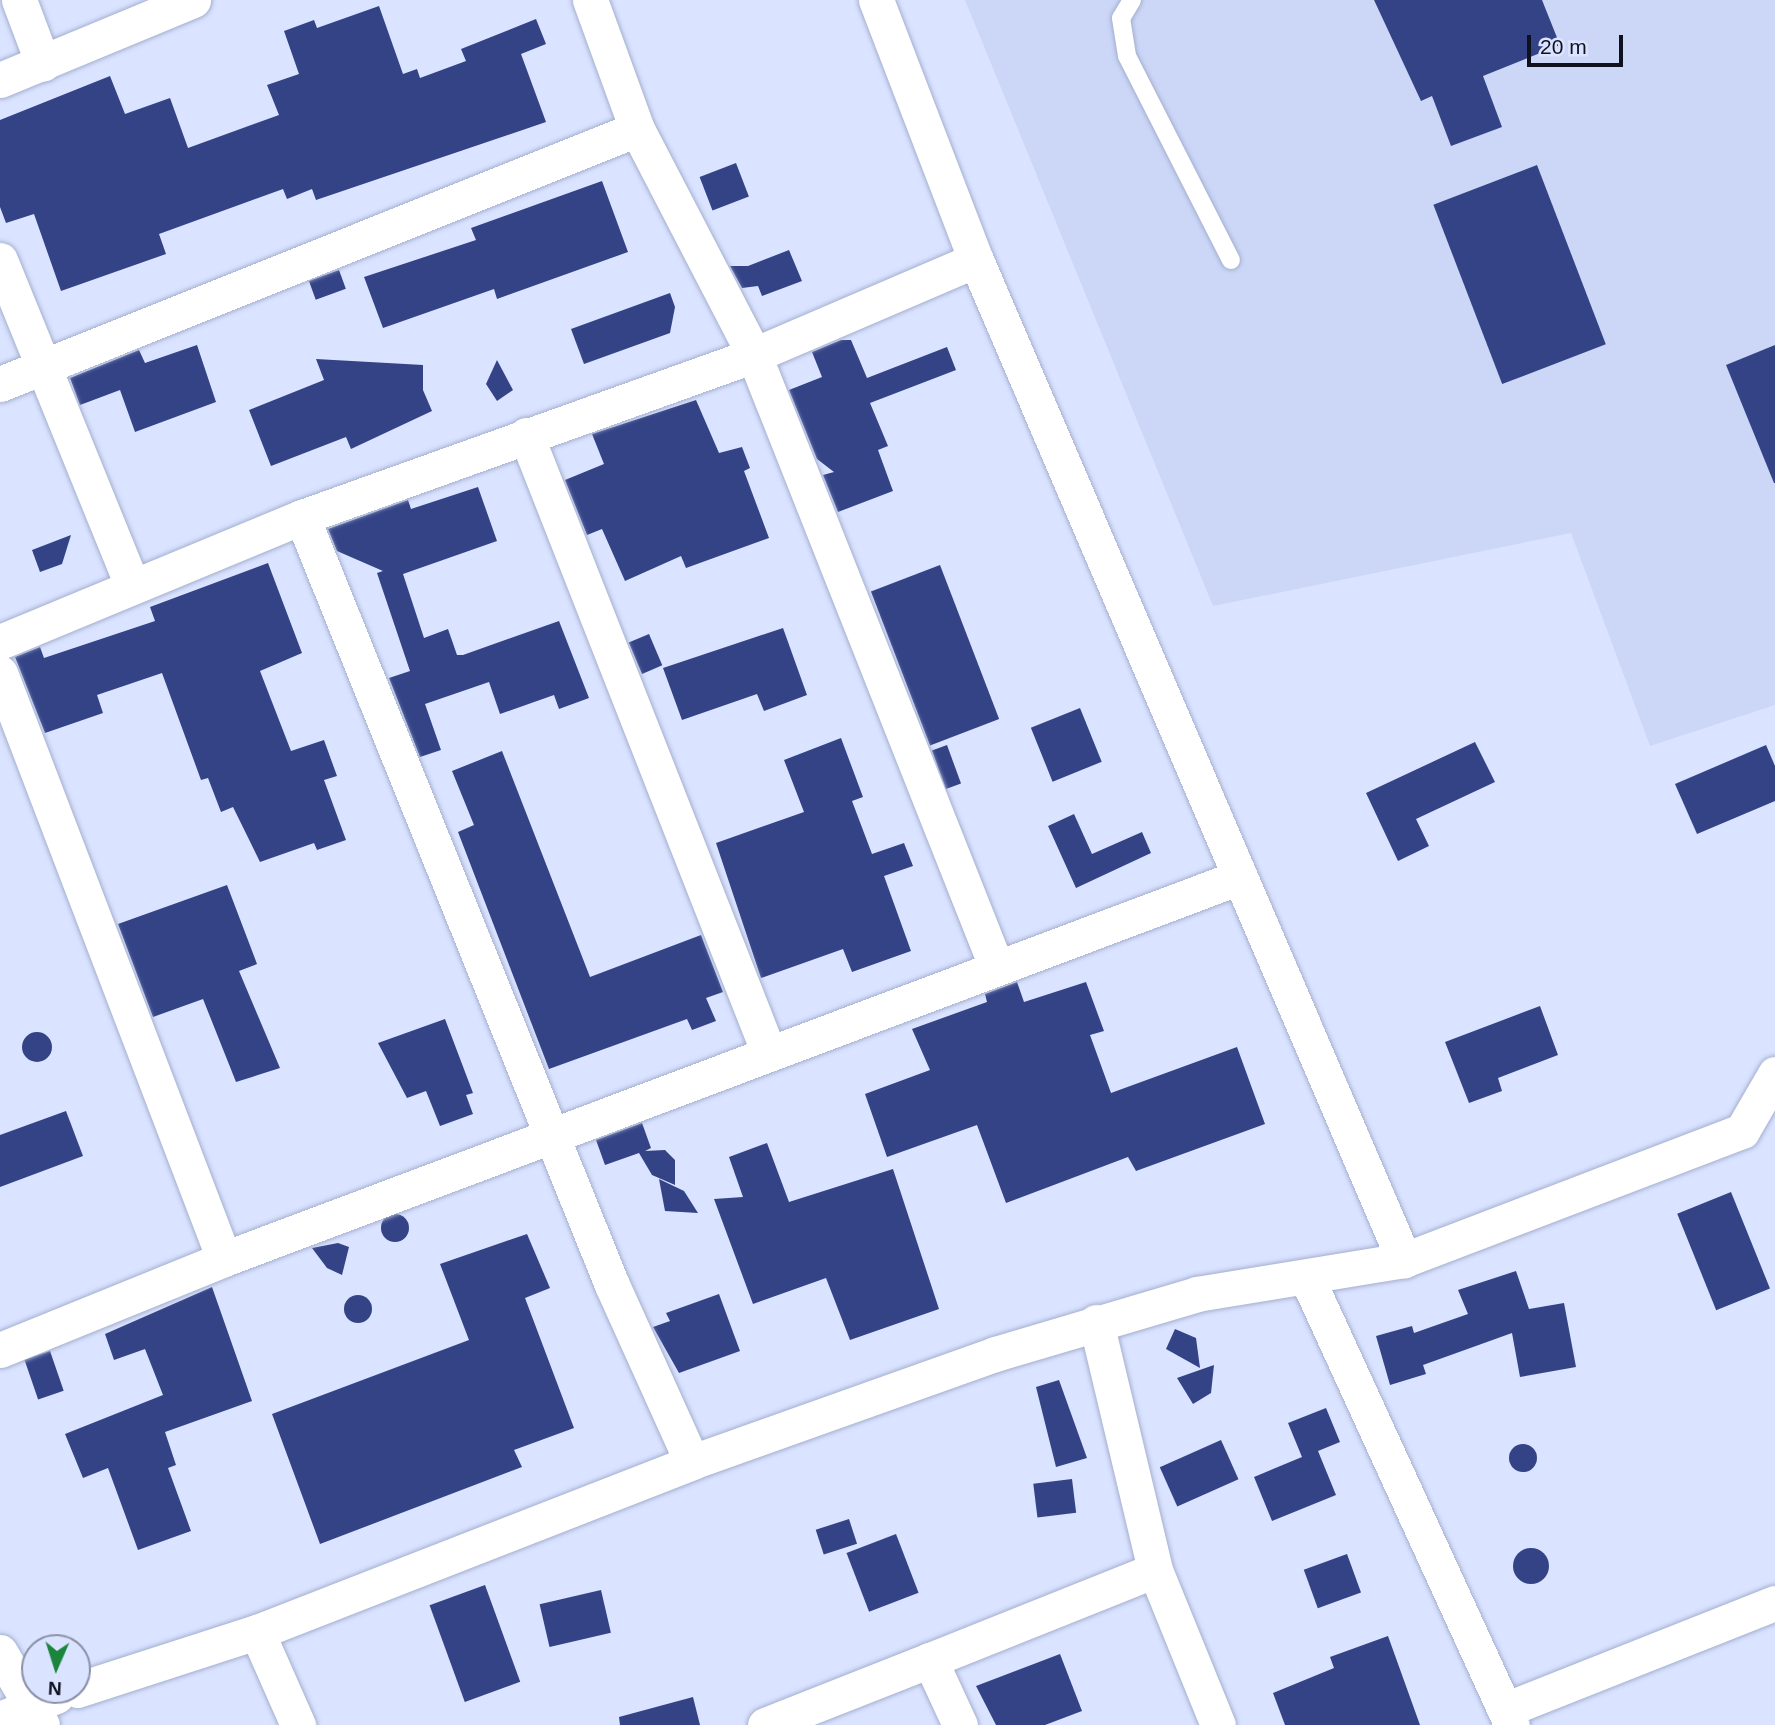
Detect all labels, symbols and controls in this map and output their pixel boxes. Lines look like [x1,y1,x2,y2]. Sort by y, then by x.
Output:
scale bar [1530,21,1626,65]
text: 20 m [1540,35,1587,58]
north arrow [21,1634,91,1704]
text: N [48,1678,62,1699]

